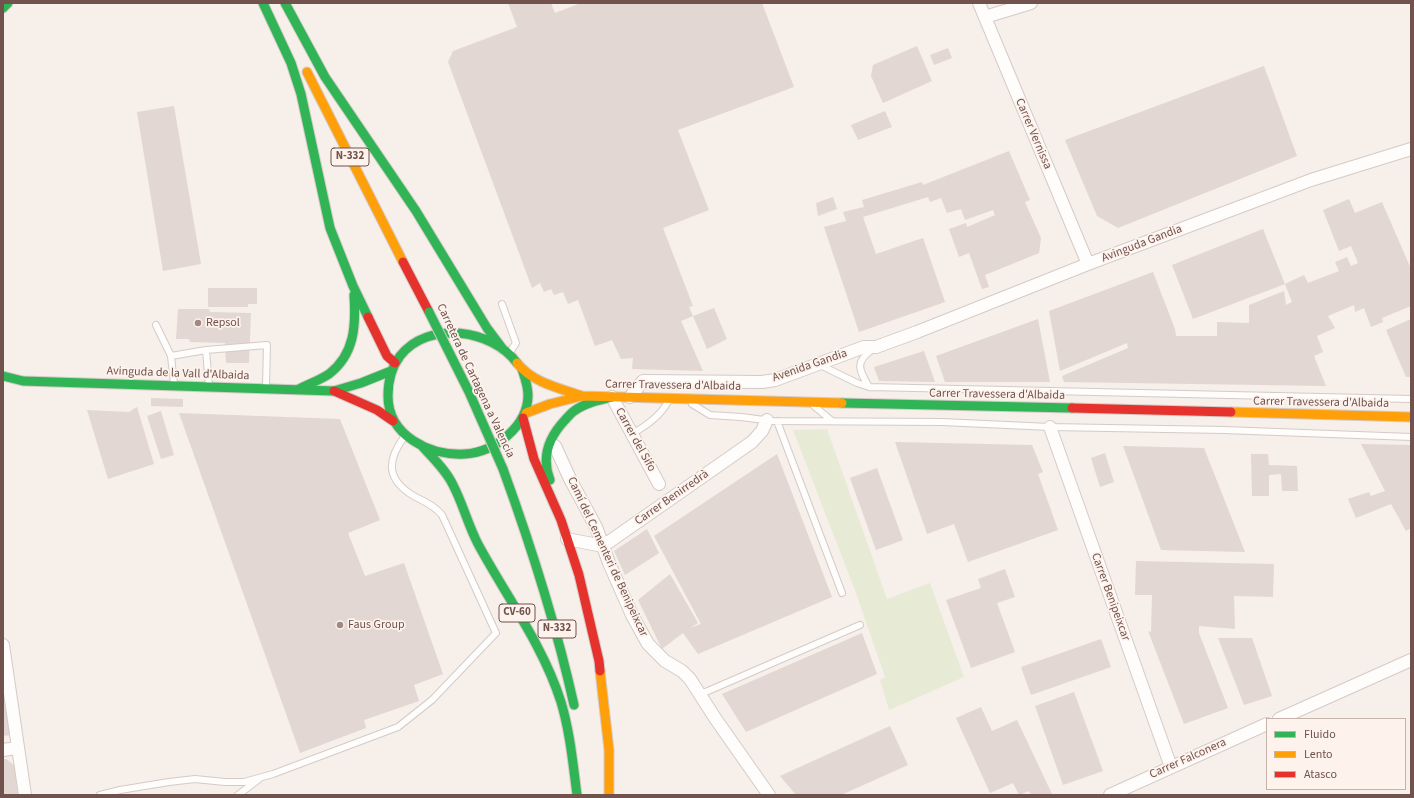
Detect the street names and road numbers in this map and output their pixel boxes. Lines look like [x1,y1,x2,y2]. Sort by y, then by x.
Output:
street label: Carrer Vernissa [1012,97,1054,171]
road number: N-332 [331,148,369,166]
street label: Avinguda Gandia [1100,222,1184,266]
street label: Carretera de Cartagena a Valencia [433,302,517,460]
street label: Avenida Gandia [771,346,849,386]
street label: Avinguda de la Vall d'Albaida [106,364,250,384]
street label: Carrer Travessera d'Albaida [605,378,741,394]
street label: Carrer Travessera d'Albaida [929,387,1065,403]
street label: Carrer Travessera d'Albaida [1253,395,1389,411]
street label: Carrer del Sifo [612,405,658,475]
street label: Carrer Benirredrà [632,467,712,529]
street label: Camí del Cementeri de Benipeixcar [564,475,650,639]
street label: Carrer Benipeixcar [1087,551,1133,643]
road number: CV-60 [499,604,535,622]
road number: N-332 [538,620,576,638]
street label: Carrer Falconera [1147,736,1229,782]

